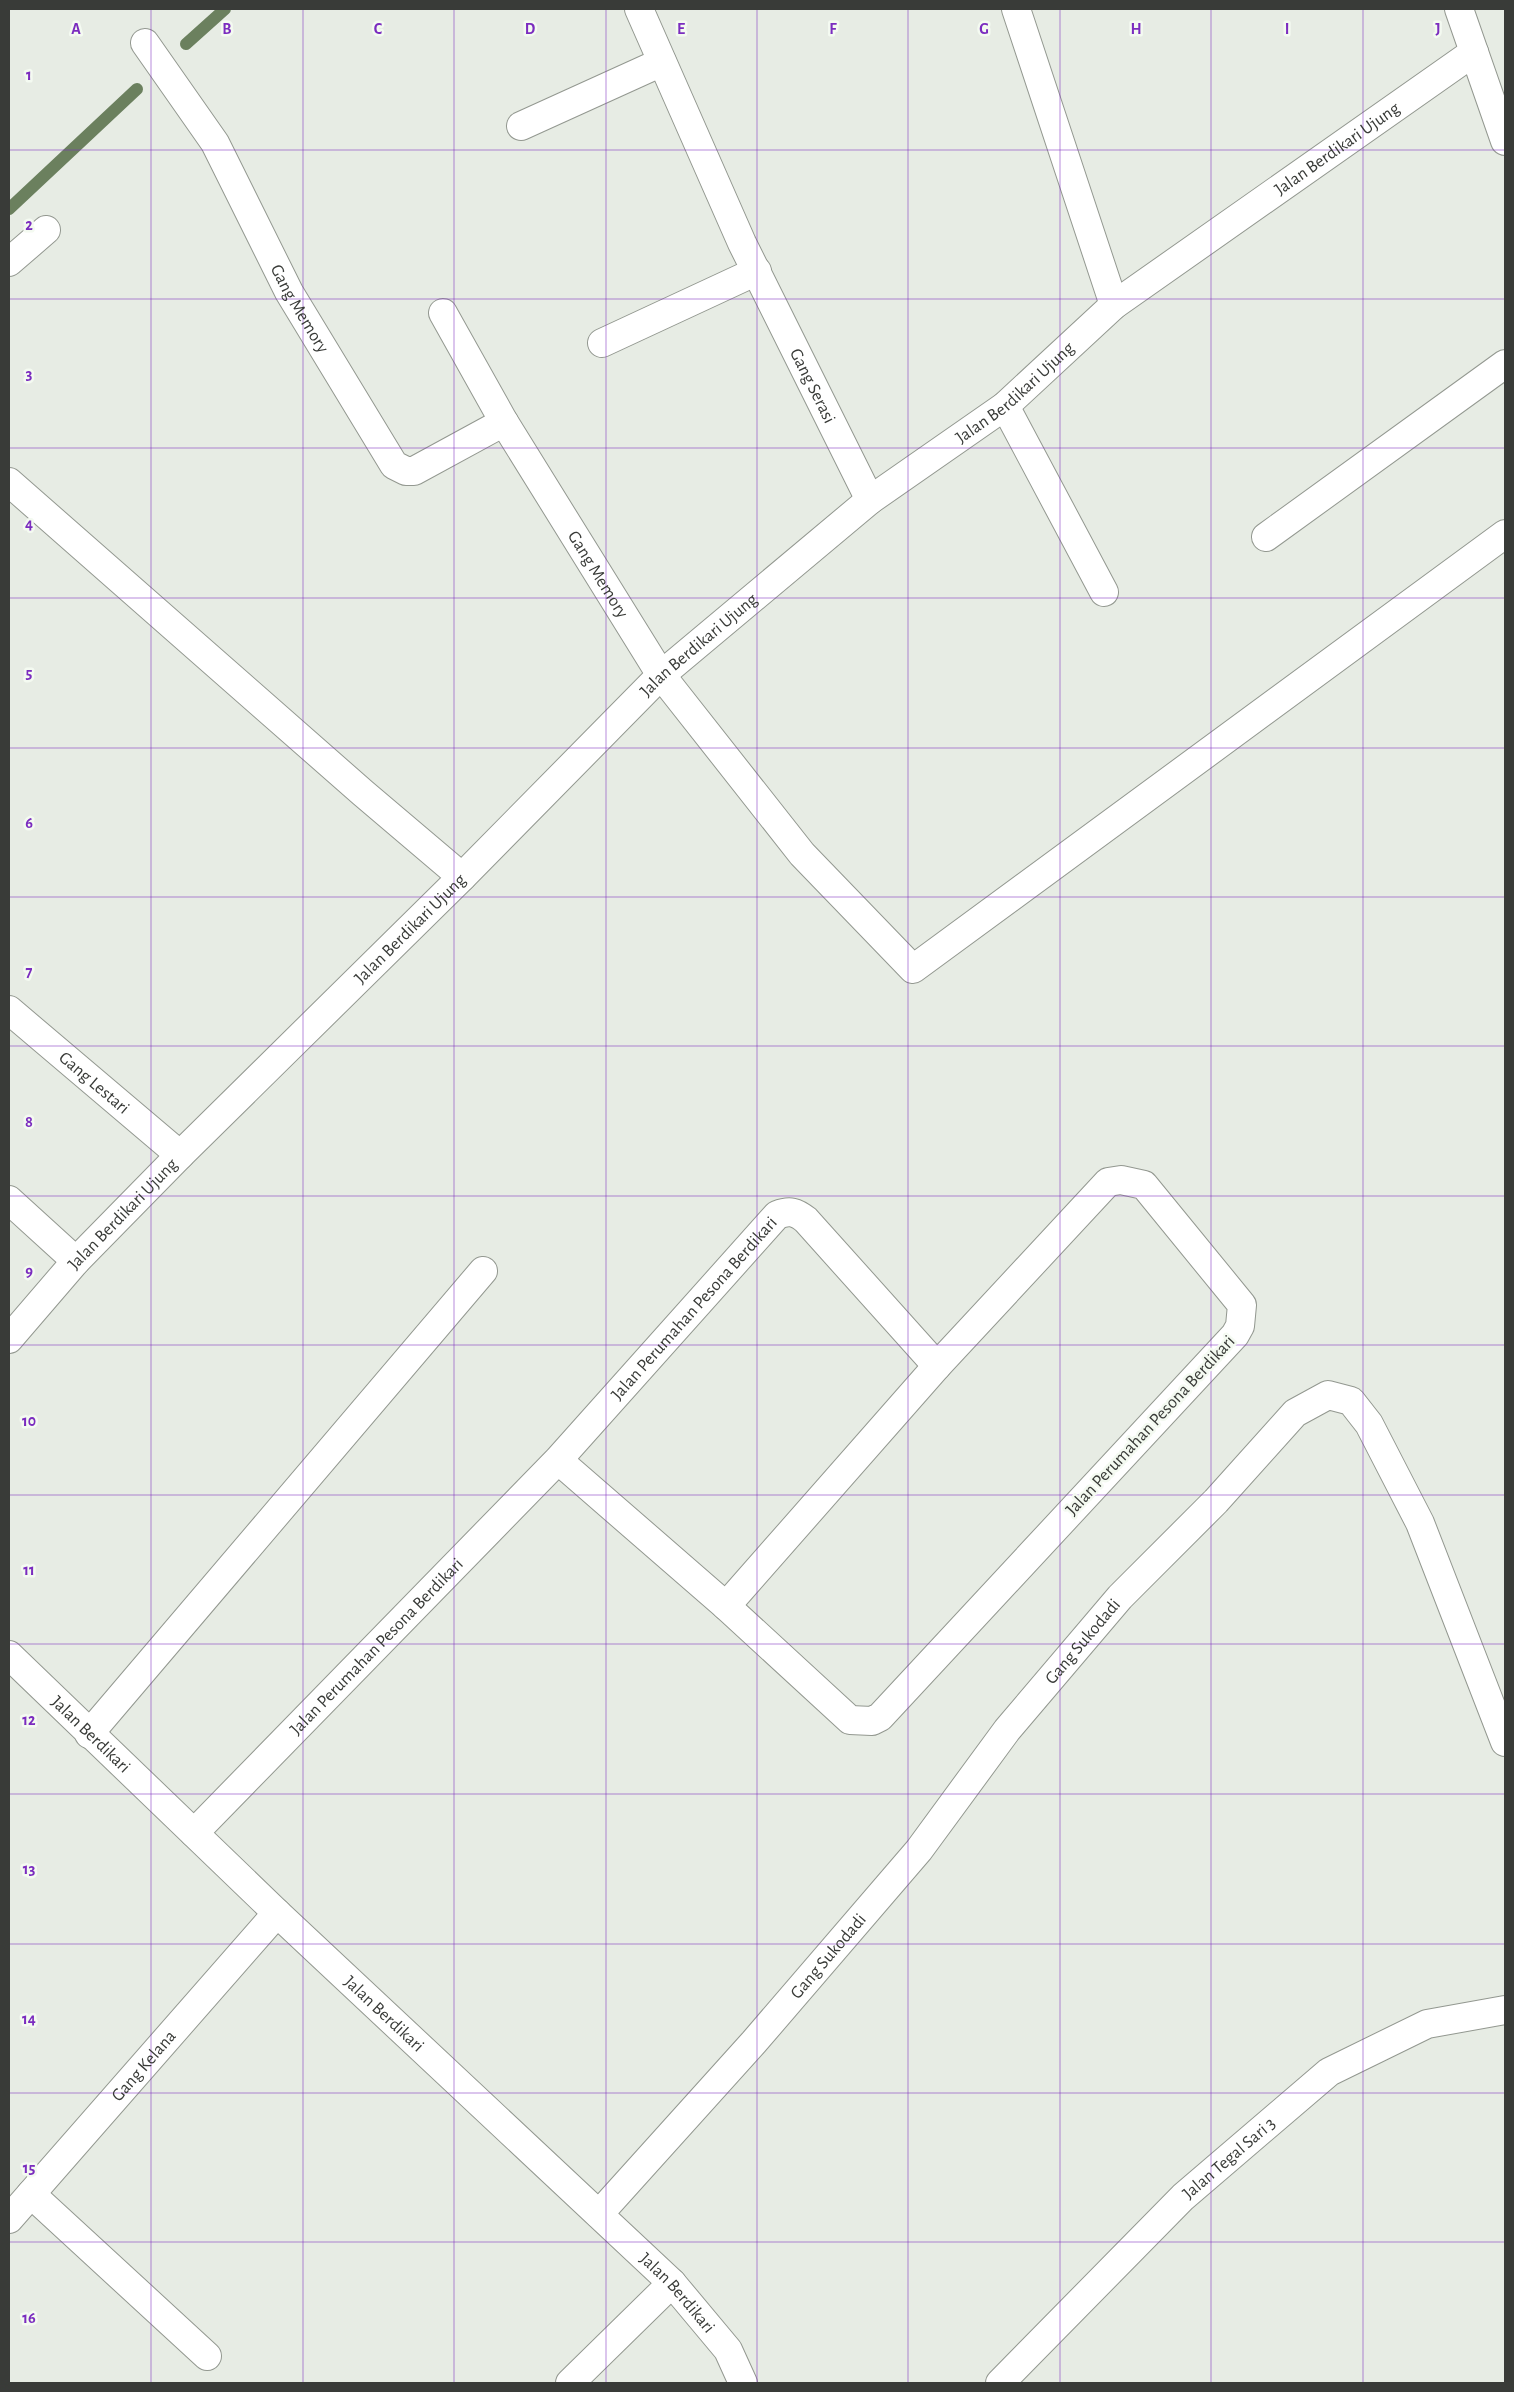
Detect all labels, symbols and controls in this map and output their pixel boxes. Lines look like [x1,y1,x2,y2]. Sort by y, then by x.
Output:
text: A [71,21,81,37]
text: B [222,21,232,37]
text: C [374,21,383,37]
text: D [525,21,536,37]
text: E [677,21,685,37]
text: F [829,21,837,37]
text: G [979,21,989,37]
text: H [1130,21,1142,37]
text: I [1285,21,1289,37]
text: J [1435,21,1441,37]
text: 1 [26,67,32,83]
street label: Jalan Berdikari Ujung [1272,99,1403,199]
text: 2 [25,217,33,233]
street label: Gang Memory [267,262,332,356]
street label: Jalan Berdikari Ujung [953,339,1078,447]
street label: Gang Serasi [786,346,838,426]
text: 3 [26,366,33,382]
text: 4 [25,516,33,532]
street label: Gang Memory [564,528,631,622]
street label: Jalan Berdikari Ujung [637,590,761,700]
text: 5 [26,665,33,681]
text: 6 [25,815,33,831]
street label: Jalan Berdikari Ujung [351,871,470,988]
text: 7 [26,964,33,980]
street label: Gang Lestari [55,1048,132,1118]
text: 8 [25,1114,33,1130]
street label: Jalan Berdikari Ujung [65,1155,181,1273]
street label: Jalan Perumahan Pesona Berdikari [608,1214,781,1404]
text: 9 [25,1263,33,1279]
street label: Jalan Perumahan Pesona Berdikari [1063,1332,1239,1519]
text: 10 [22,1413,36,1429]
street label: Jalan Perumahan Pesona Berdikari [287,1555,467,1739]
text: 11 [23,1562,35,1578]
street label: Gang Sukodadi [1042,1596,1124,1688]
street label: Jalan Berdikari [47,1693,133,1777]
text: 12 [22,1712,36,1728]
text: 13 [23,1861,35,1877]
street label: Gang Sukodadi [787,1911,870,2003]
street label: Jalan Berdikari [340,1973,427,2056]
text: 14 [22,2011,36,2027]
street label: Gang Kelana [108,2027,180,2105]
street label: Jalan Tegal Sari 3 [1180,2114,1279,2203]
text: 15 [23,2160,35,2176]
street label: Jalan Berdikari [636,2250,718,2337]
text: 16 [22,2310,36,2326]

